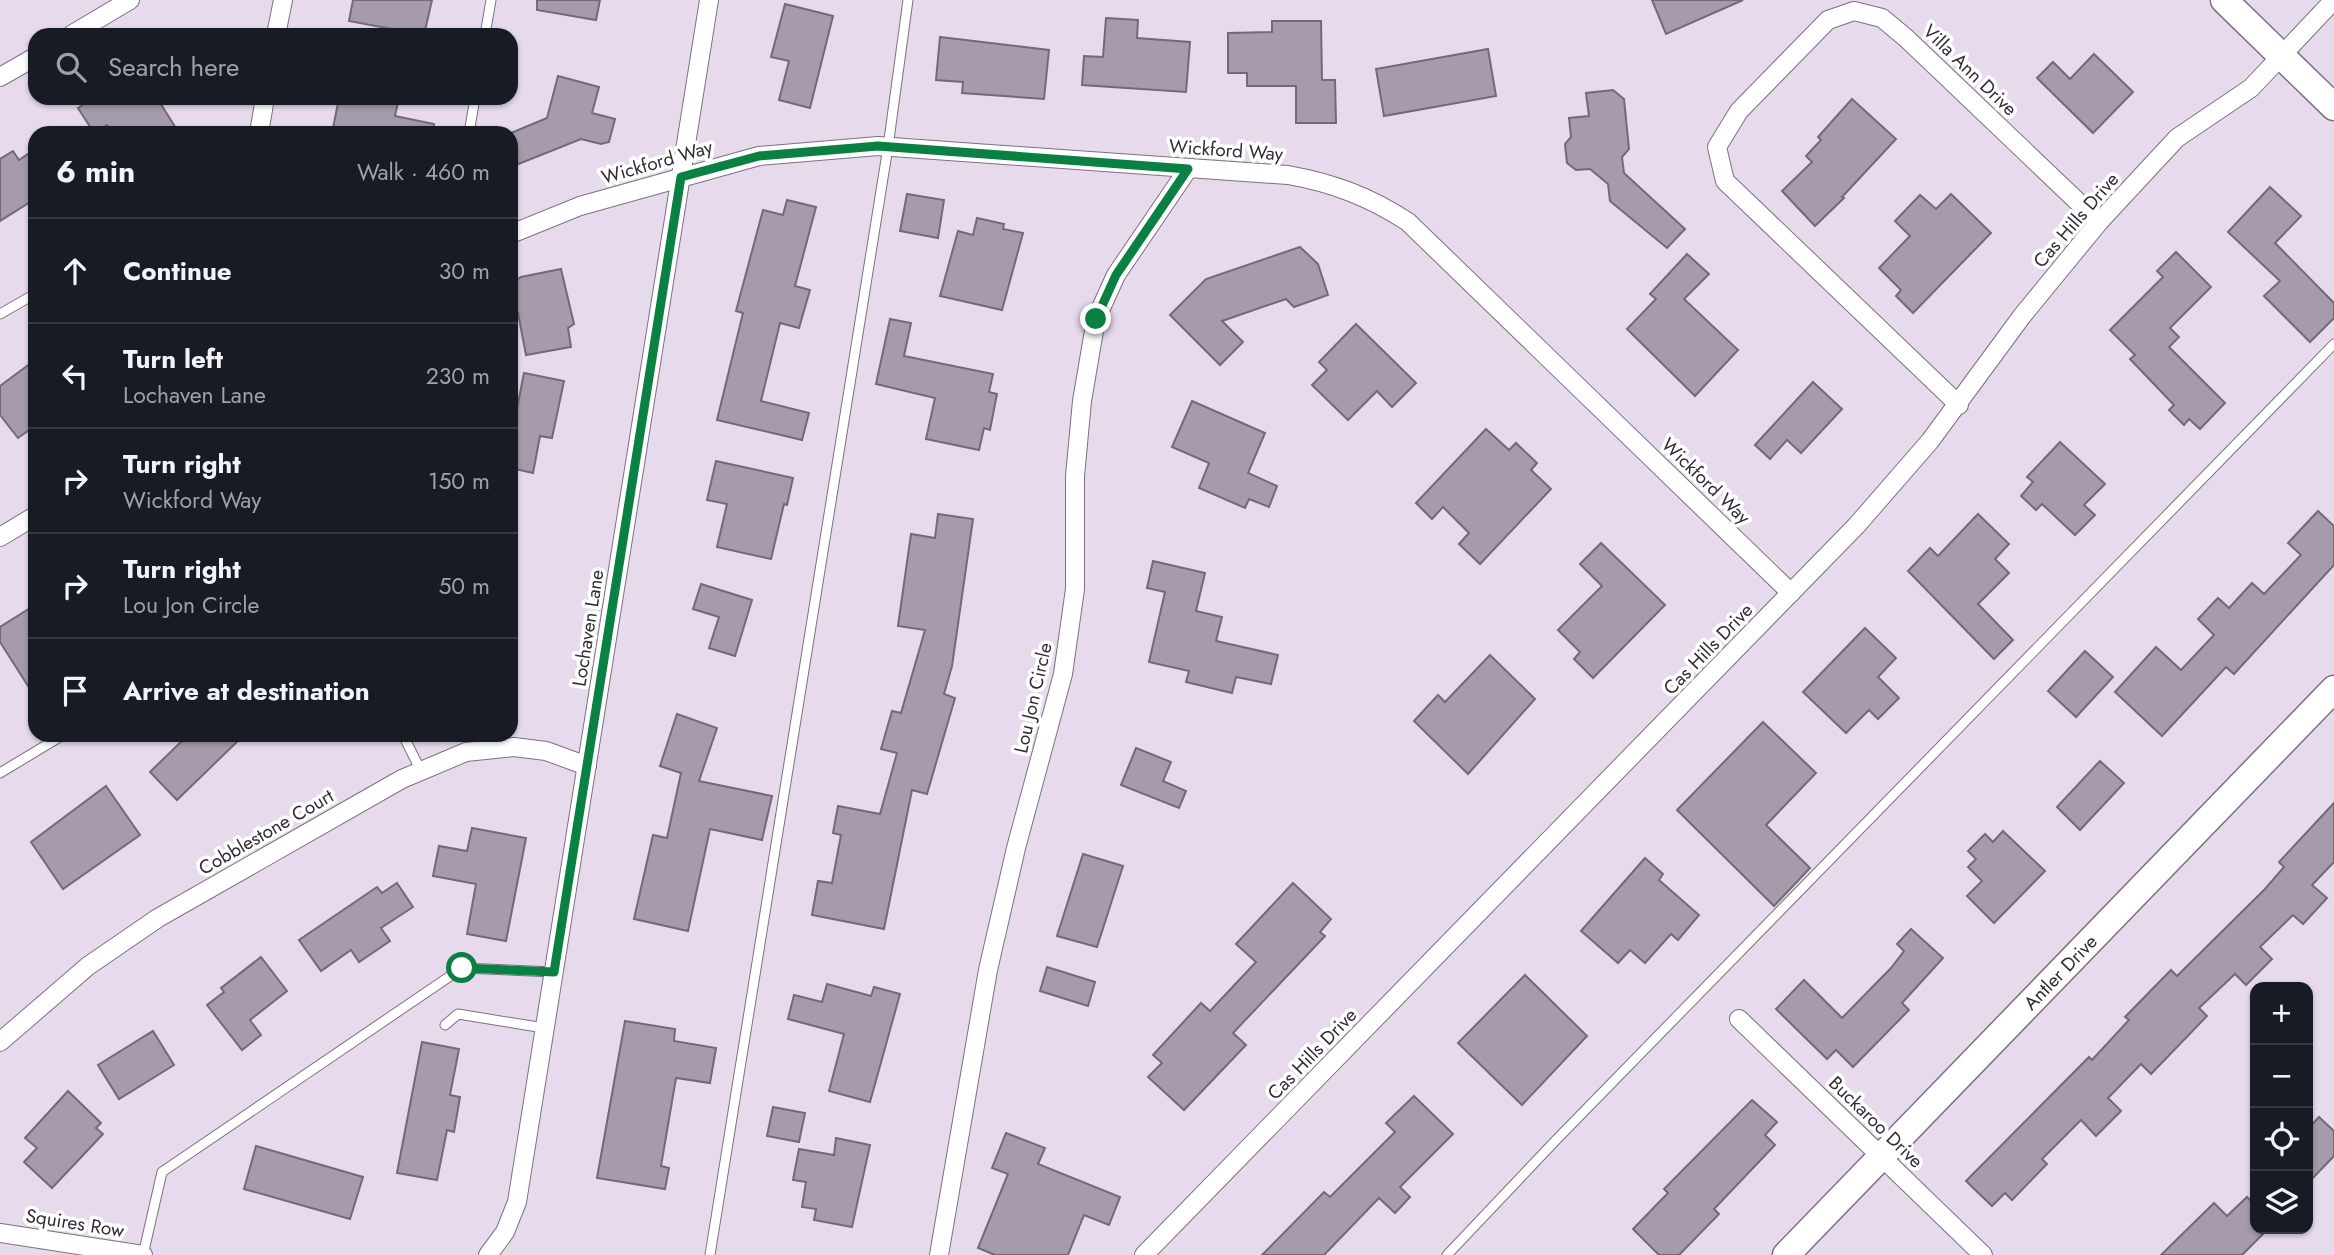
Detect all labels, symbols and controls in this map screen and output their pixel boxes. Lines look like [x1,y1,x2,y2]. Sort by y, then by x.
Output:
street label: Villa Ann Drive [1917,18,2023,122]
search box [28,28,518,105]
icon: search [52,48,90,86]
text: Search here [108,48,240,86]
street label: Wickford Way [598,133,716,191]
street label: Wickford Way [1168,133,1285,168]
text: 6 min [56,150,135,193]
text: Walk · 460 m [357,155,490,189]
street label: Cas Hills Drive [2027,166,2125,274]
icon: ahead [56,252,94,290]
text: Continue [123,252,232,290]
text: 30 m [439,254,490,288]
route end [1080,303,1111,334]
text: Turn left [123,340,223,378]
icon: left [56,357,94,395]
text: 230 m [426,359,490,393]
text: Lochaven Lane [123,378,266,412]
street label: Wickford Way [1655,432,1757,531]
text: Turn right [123,445,241,483]
icon: right [56,462,94,500]
text: 150 m [428,464,490,498]
text: Wickford Way [123,483,261,517]
text: Turn right [123,550,241,588]
icon: right [56,567,94,605]
street label: Lochaven Lane [565,567,611,688]
text: 50 m [438,569,490,603]
text: Lou Jon Circle [123,588,259,622]
street label: Cas Hills Drive [1657,597,1759,701]
street label: Lou Jon Circle [1007,640,1059,756]
icon: arrive [56,672,94,710]
text: Arrive at destination [123,672,370,710]
street label: Cobblestone Court [194,782,339,882]
street label: Antler Drive [2017,928,2103,1016]
route start [446,952,477,983]
map controls [2250,982,2313,1234]
button: + [2250,982,2313,1045]
street label: Cas Hills Drive [1261,1002,1363,1106]
button: − [2250,1045,2313,1108]
street label: Buckaroo Drive [1823,1070,1929,1174]
button: locate [2250,1108,2313,1171]
button: layers [2250,1171,2313,1234]
street label: Squires Row [24,1202,126,1244]

